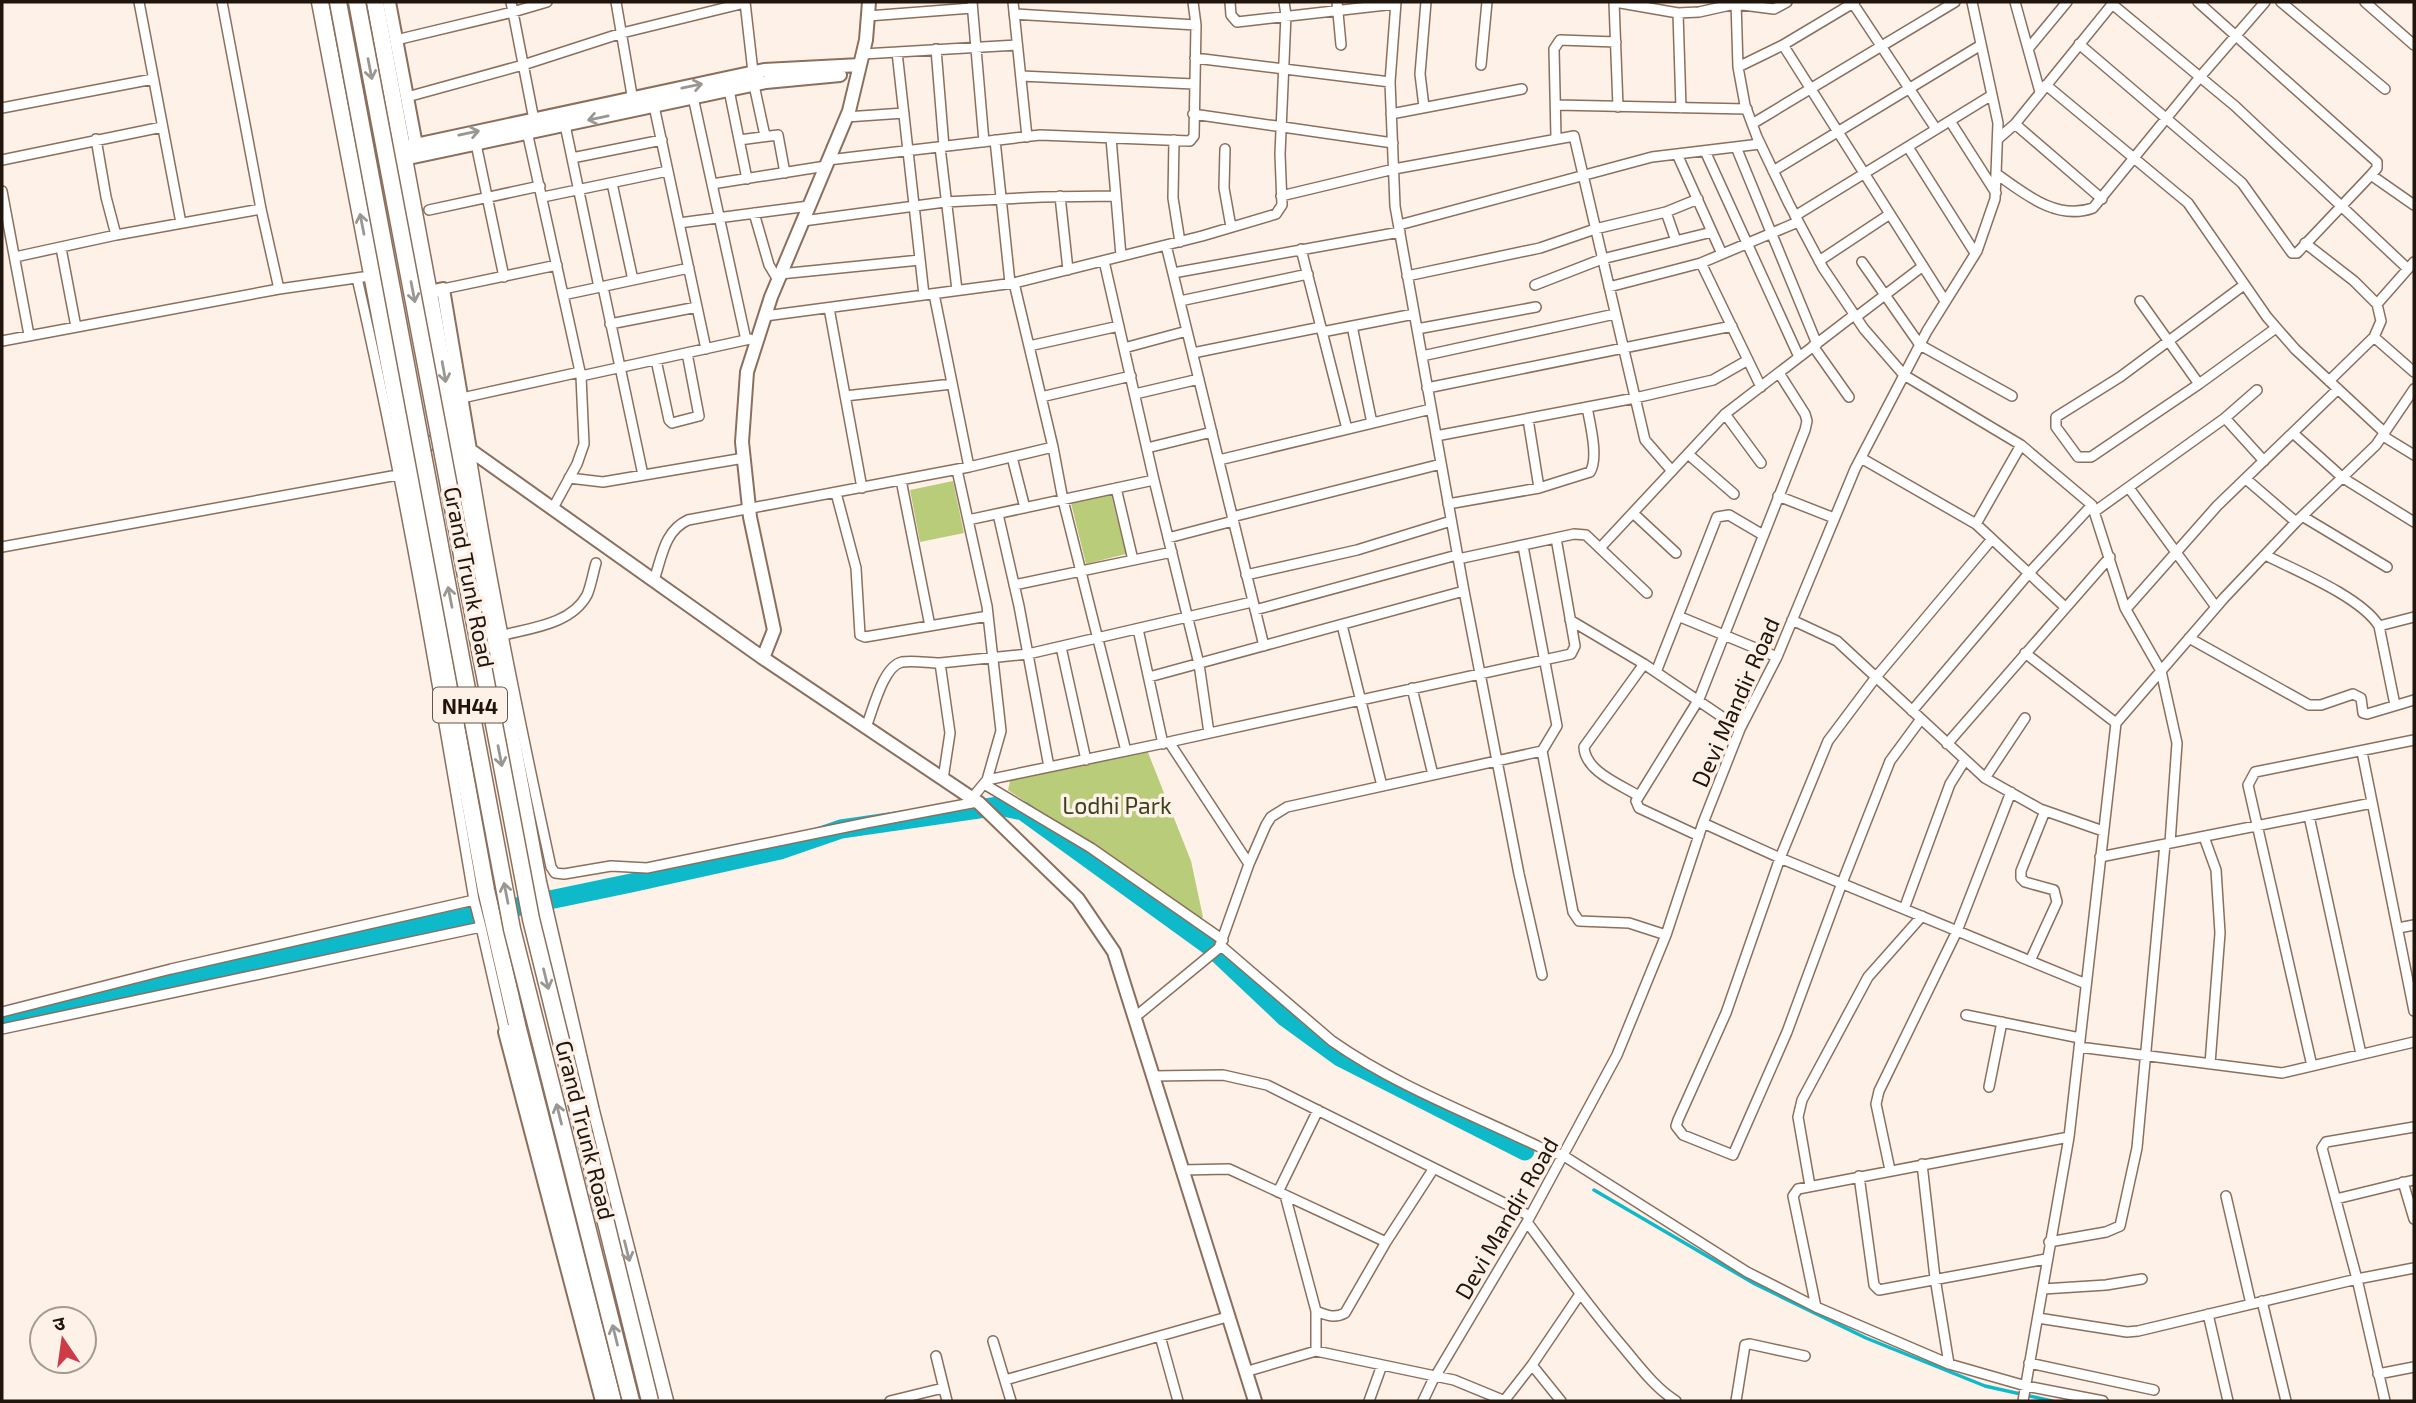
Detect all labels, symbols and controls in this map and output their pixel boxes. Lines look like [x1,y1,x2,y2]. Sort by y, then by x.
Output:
one-way arrow [363,57,377,80]
one-way arrow [680,78,703,92]
one-way arrow [587,111,610,125]
one-way arrow [457,126,480,140]
one-way arrow [355,213,368,236]
one-way arrow [406,280,420,303]
one-way arrow [437,360,451,382]
street label: Grand Trunk Road [439,484,501,670]
one-way arrow [443,586,457,609]
street label: Devi Mandir Road [1685,613,1785,791]
road number: NH44 [433,688,507,722]
one-way arrow [494,745,508,767]
park label: Lodhi Park [1062,791,1172,819]
one-way arrow [498,882,512,905]
one-way arrow [540,967,553,990]
street label: Grand Trunk Road [550,1037,622,1223]
one-way arrow [552,1104,565,1126]
street label: Devi Mandir Road [1448,1132,1564,1304]
one-way arrow [621,1239,634,1262]
north arrow [28,1305,98,1375]
text: उ [51,1310,68,1335]
one-way arrow [607,1324,621,1347]

